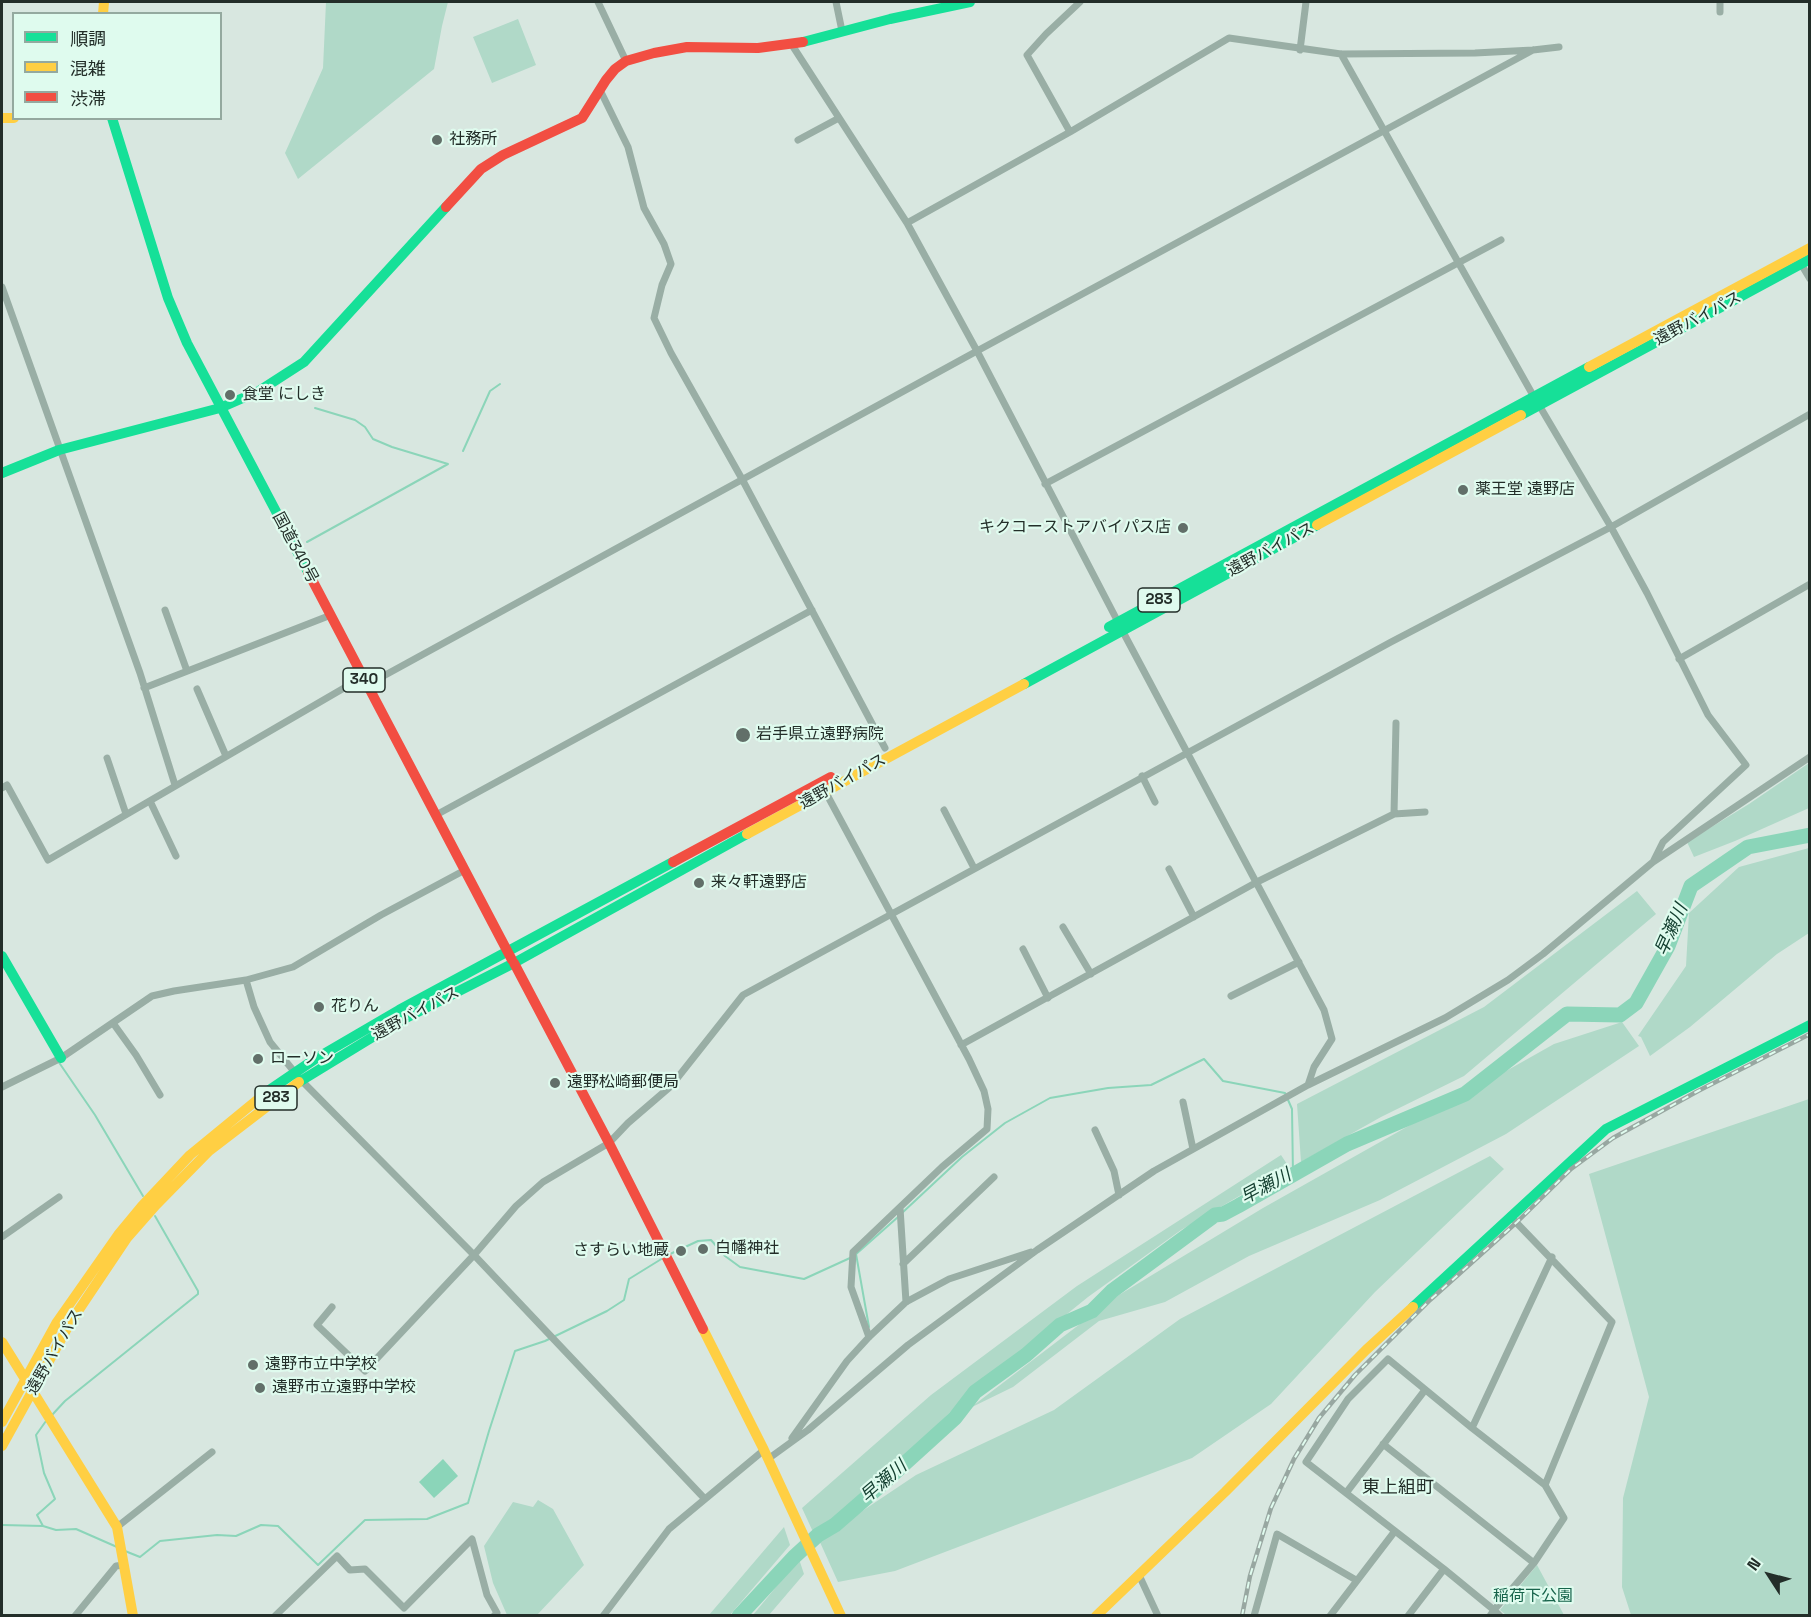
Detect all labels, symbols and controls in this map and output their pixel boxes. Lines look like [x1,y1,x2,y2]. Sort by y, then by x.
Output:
legend [12,12,222,120]
text: 順調 [70,27,106,50]
text: 混雑 [70,57,106,80]
text: 渋滞 [70,87,106,110]
place label: 社務所 [449,130,497,150]
marker: 社務所 [430,133,444,147]
street label: 遠野バイパス [1651,288,1745,350]
place label: 食堂 にしき [242,385,326,405]
marker: 食堂 にしき [223,388,237,402]
place label: 薬王堂 遠野店 [1475,480,1575,500]
marker: 薬王堂 遠野店 [1456,483,1470,497]
street label: 国道340号 [268,509,322,587]
place label: キクコーストアバイパス店 [979,518,1171,538]
street label: 遠野バイパス [1224,519,1318,581]
marker: キクコーストアバイパス店 [1176,521,1190,535]
road number: 283 [1138,588,1180,612]
road number: 340 [343,668,385,692]
place label: 岩手県立遠野病院 [756,725,884,745]
marker: 岩手県立遠野病院 [734,726,752,744]
street label: 遠野バイパス [796,750,890,814]
place label: 来々軒遠野店 [711,873,807,893]
marker: 来々軒遠野店 [692,876,706,890]
water label: 早瀬川 [1651,901,1693,959]
street label: 遠野バイパス [369,983,463,1045]
place label: 花りん [331,997,379,1017]
marker: 花りん [312,1000,326,1014]
place label: ローソン [270,1049,334,1069]
marker: ローソン [251,1052,265,1066]
place label: 遠野松崎郵便局 [567,1073,679,1093]
marker: 遠野松崎郵便局 [548,1076,562,1090]
road number: 283 [255,1086,297,1110]
water label: 早瀬川 [1237,1165,1295,1209]
place label: 白幡神社 [715,1239,779,1259]
place label: さすらい地蔵 [573,1241,669,1261]
marker: 白幡神社 [696,1242,710,1256]
marker: さすらい地蔵 [674,1244,688,1258]
street label: 遠野バイパス [23,1306,87,1398]
place label: 遠野市立中学校 [265,1355,377,1375]
marker: 遠野市立中学校 [246,1358,260,1372]
place label: 遠野市立遠野中学校 [272,1378,416,1398]
marker: 遠野市立遠野中学校 [253,1381,267,1395]
water label: 早瀬川 [857,1456,911,1508]
district label: 東上組町 [1362,1477,1434,1499]
north arrow [1739,1545,1799,1605]
text: N [1742,1554,1766,1575]
park label: 稲荷下公園 [1493,1587,1573,1607]

